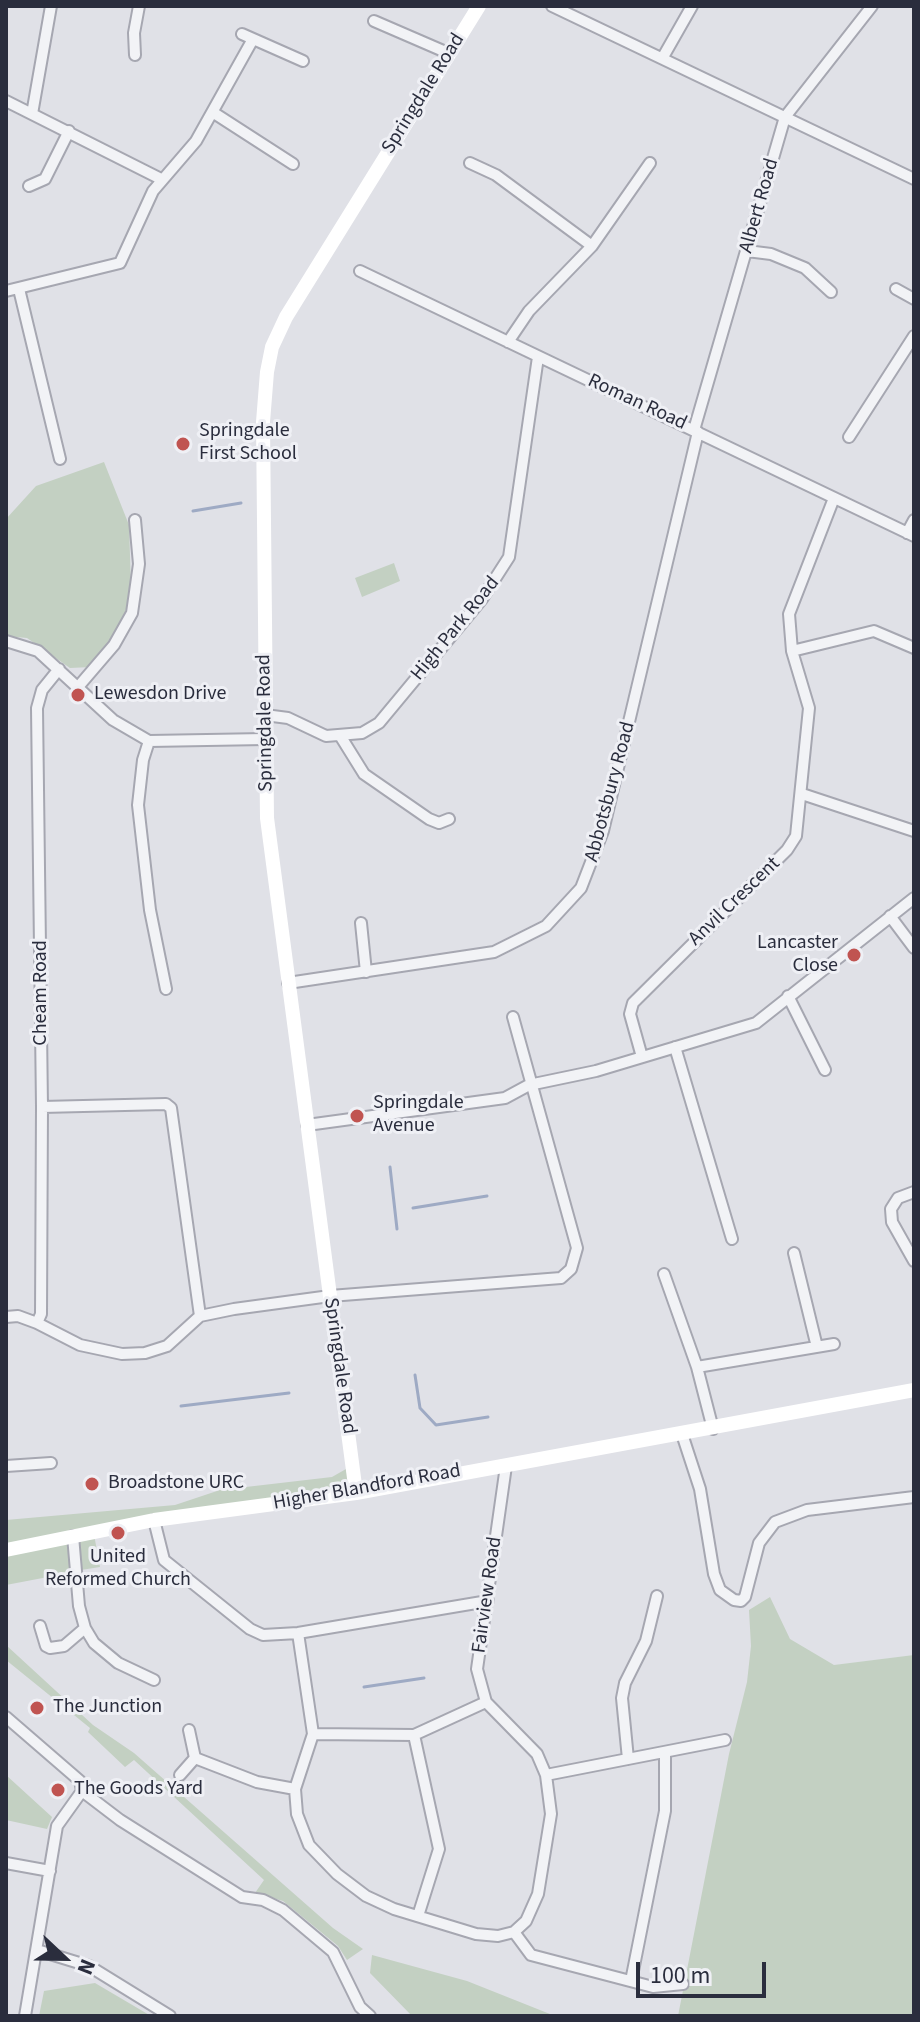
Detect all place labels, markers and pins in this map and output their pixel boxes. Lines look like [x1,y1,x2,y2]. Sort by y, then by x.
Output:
place label: Springdale First School [199,420,297,467]
marker: Springdale First School [174,435,192,453]
place label: Lewesdon Drive [94,683,226,707]
marker: Lewesdon Drive [69,686,87,704]
place label: Lancaster Close [757,932,838,979]
marker: Lancaster Close [845,946,863,964]
place label: Springdale Avenue [373,1092,464,1139]
marker: Springdale Avenue [348,1107,366,1125]
place label: Broadstone URC [108,1472,244,1496]
marker: Broadstone URC [83,1475,101,1493]
marker: United Reformed Church [109,1524,127,1542]
place label: United Reformed Church [45,1546,191,1593]
place label: The Junction [53,1696,162,1720]
marker: The Junction [28,1699,46,1717]
place label: The Goods Yard [74,1778,203,1802]
marker: The Goods Yard [49,1781,67,1799]

